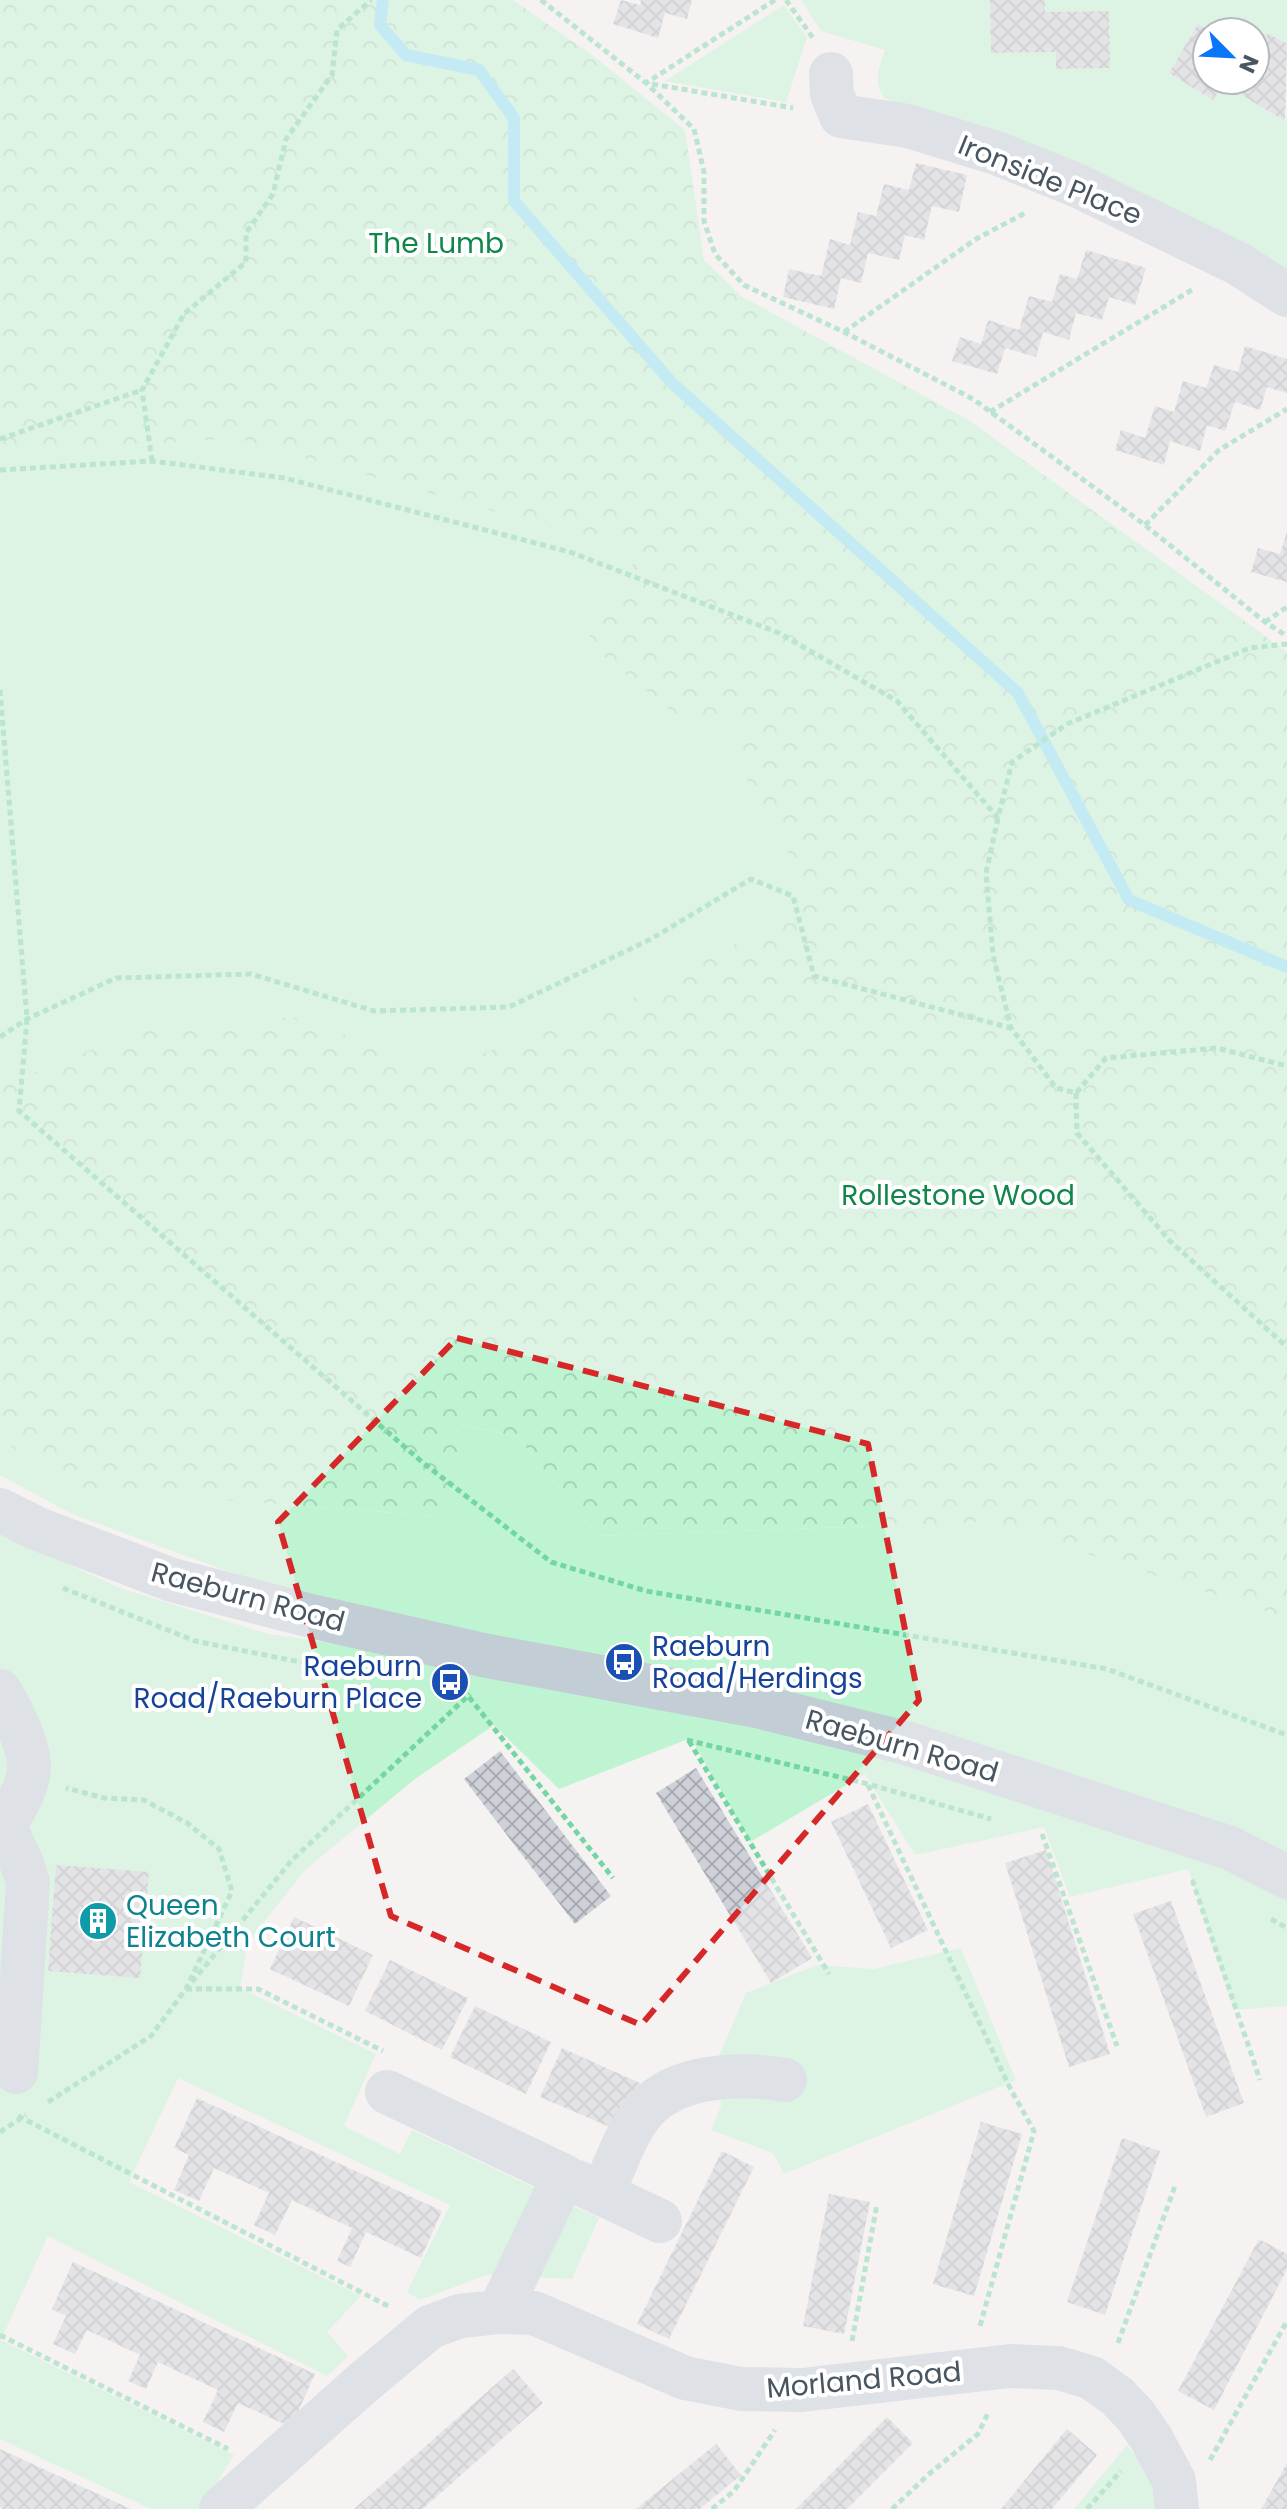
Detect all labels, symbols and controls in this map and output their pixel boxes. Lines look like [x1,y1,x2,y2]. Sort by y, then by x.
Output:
north arrow [1191,16,1271,96]
text: N [1231,50,1266,78]
street label: Ironside Place [952,125,1148,235]
park label: The Lumb [368,224,504,263]
park label: Rollestone Wood [841,1176,1075,1215]
street label: Raeburn Road [147,1552,349,1642]
place label: Raeburn Road/Herdings [652,1627,863,1698]
bus stop icon: Raeburn Road/Herdings [603,1641,645,1683]
place label: Raeburn Road/Raeburn Place [133,1647,422,1718]
bus stop icon: Raeburn Road/Raeburn Place [429,1661,471,1703]
street label: Raeburn Road [801,1700,1003,1792]
place label: Queen Elizabeth Court [126,1886,336,1957]
building icon: Queen Elizabeth Court [77,1900,119,1942]
street label: Morland Road [765,2352,963,2408]

